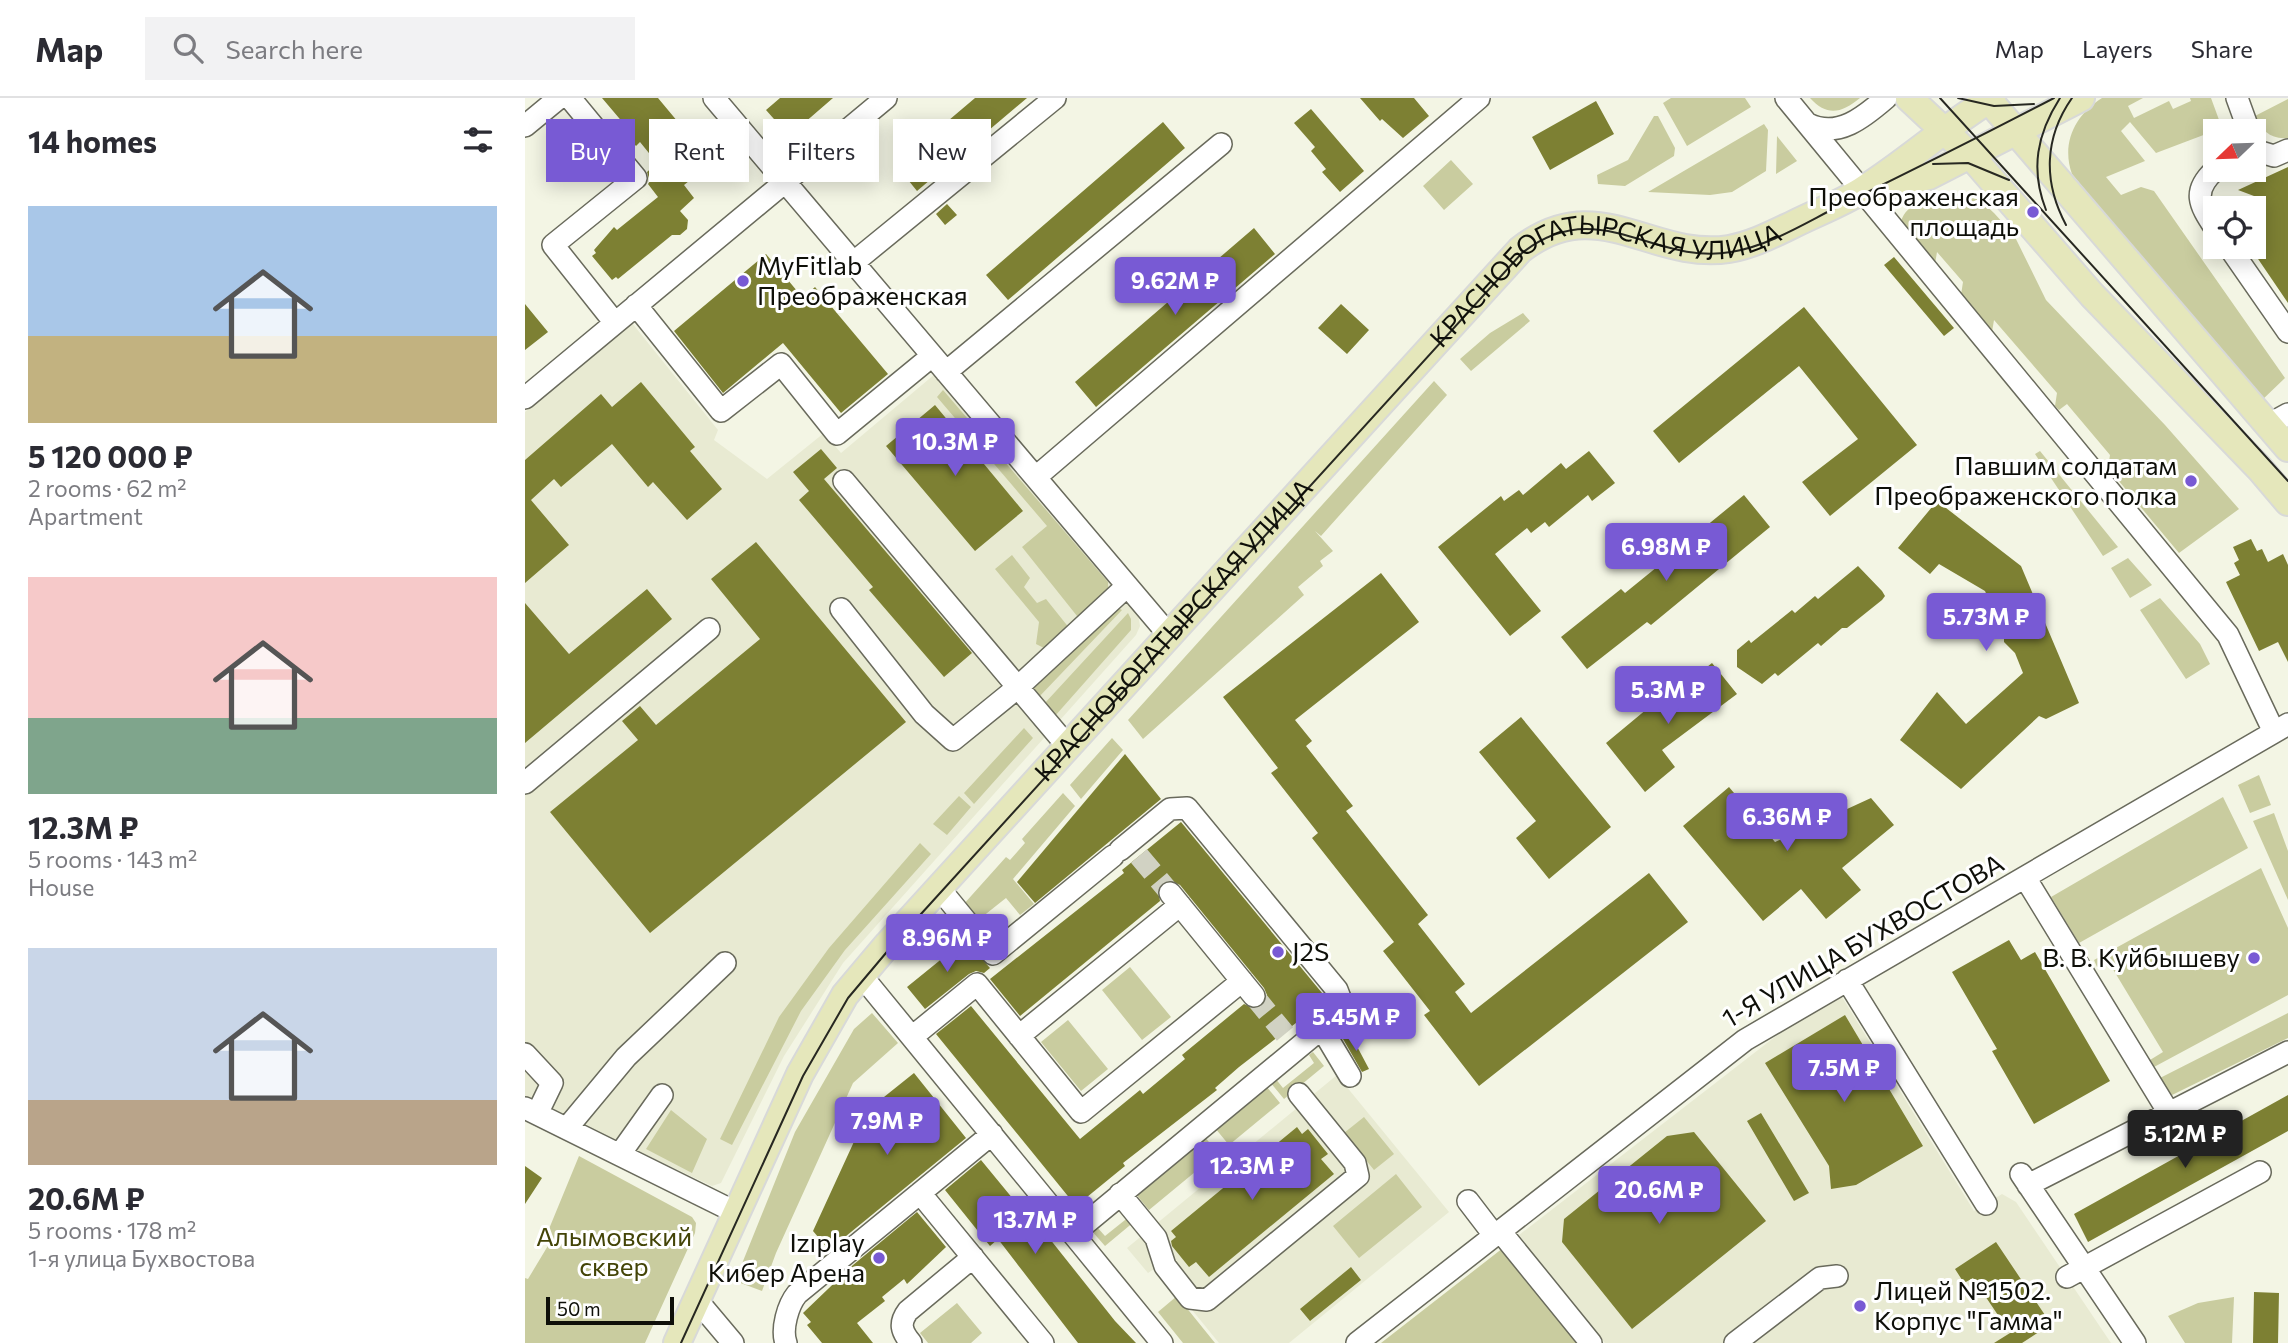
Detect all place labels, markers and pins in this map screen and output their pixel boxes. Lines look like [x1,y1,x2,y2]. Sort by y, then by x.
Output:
place label: Преображенская площадь [1808,180,2019,241]
marker: Преображенская площадь [2025,204,2041,220]
place label: MyFitlab Преображенская [757,249,968,310]
pin: 9.62M ₽ [1110,258,1240,317]
marker: MyFitlab Преображенская [735,273,751,289]
pin: 10.3M ₽ [890,418,1020,478]
place label: Павшим солдатам Преображенского полка [1874,449,2177,510]
marker: Павшим солдатам Преображенского полка [2183,473,2199,489]
pin: 6.98M ₽ [1601,524,1731,583]
pin: 5.73M ₽ [1921,594,2051,653]
pin: 5.3M ₽ [1611,666,1725,726]
pin: 6.36M ₽ [1722,794,1852,853]
pin: 8.96M ₽ [882,914,1012,974]
place label: J2S [1292,935,1329,966]
place label: В. В. Куйбышеву [2042,941,2240,972]
marker: J2S [1270,944,1286,960]
marker: В. В. Куйбышеву [2246,950,2262,966]
pin: 5.45M ₽ [1291,993,1421,1053]
pin: 7.5M ₽ [1787,1044,1901,1104]
pin: 7.9M ₽ [830,1098,944,1157]
pin: 5.12M ₽ [2120,1110,2250,1170]
pin: 12.3M ₽ [1187,1142,1317,1202]
pin: 20.6M ₽ [1594,1166,1724,1226]
pin: 13.7M ₽ [970,1196,1100,1256]
place label: Izıplay Кибер Арена [708,1226,865,1287]
marker: Izıplay Кибер Арена [871,1250,887,1266]
place label: Лицей №1502. Корпус "Гамма" [1874,1274,2063,1335]
marker: Лицей №1502. Корпус "Гамма" [1852,1298,1868,1314]

